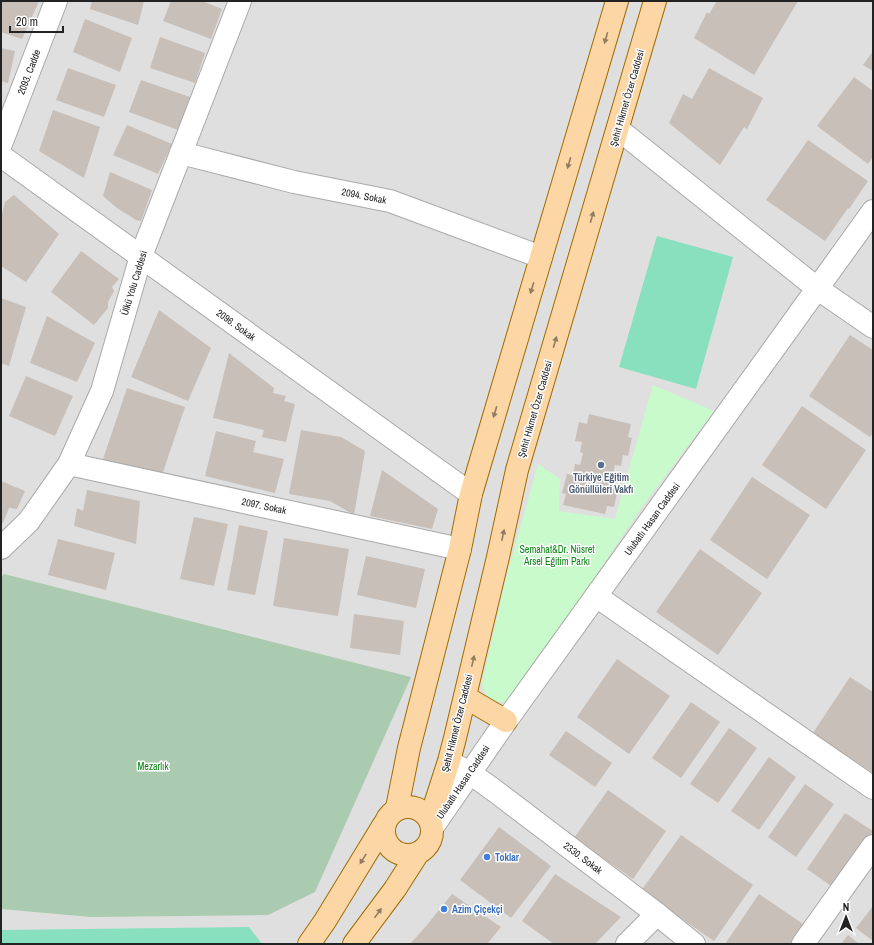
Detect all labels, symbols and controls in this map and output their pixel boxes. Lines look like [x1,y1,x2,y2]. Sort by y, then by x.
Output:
scale bar [10,8,63,34]
text: 20 m [16,14,38,30]
one-way arrow [603,33,609,45]
street label: 2093. Cadde [15,47,44,96]
street label: Şehit Hikmet Özer Caddesi [607,48,647,148]
one-way arrow [566,157,572,169]
street label: 2094. Sokak [340,185,388,207]
one-way arrow [589,211,595,223]
street label: Ülkü Yolu Caddesi [118,249,150,317]
one-way arrow [529,282,535,294]
street label: 2096. Sokak [214,306,259,344]
one-way arrow [552,335,558,347]
street label: Şehit Hikmet Özer Caddesi [515,359,555,459]
one-way arrow [492,407,498,419]
marker: Türkiye Eğitim Gönüllüleri Vakfı [596,460,606,470]
place label: Türkiye Eğitim Gönüllüleri Vakfı [569,471,633,496]
street label: Ulubatlı Hasan Caddesi [621,480,683,558]
street label: 2097. Sokak [240,495,289,517]
one-way arrow [500,529,506,541]
park label: Semahat&Dr. Nüsret Arsel Eğitim Parkı [519,543,595,568]
one-way arrow [470,655,476,667]
street label: Şehit Hikmet Özer Caddesi [439,673,475,773]
street label: Ulubatlı Hasan Caddesi [433,742,493,822]
park label: Mezarlık [138,760,169,773]
street label: 2330. Sokak [561,839,606,877]
place label: Toklar [495,851,520,864]
marker: Toklar [482,852,492,862]
one-way arrow [359,854,367,864]
north arrow [826,897,866,937]
text: N [843,900,849,914]
place label: Azim Çiçekçi [452,903,503,916]
marker: Azim Çiçekçi [439,904,449,914]
one-way arrow [373,907,382,918]

